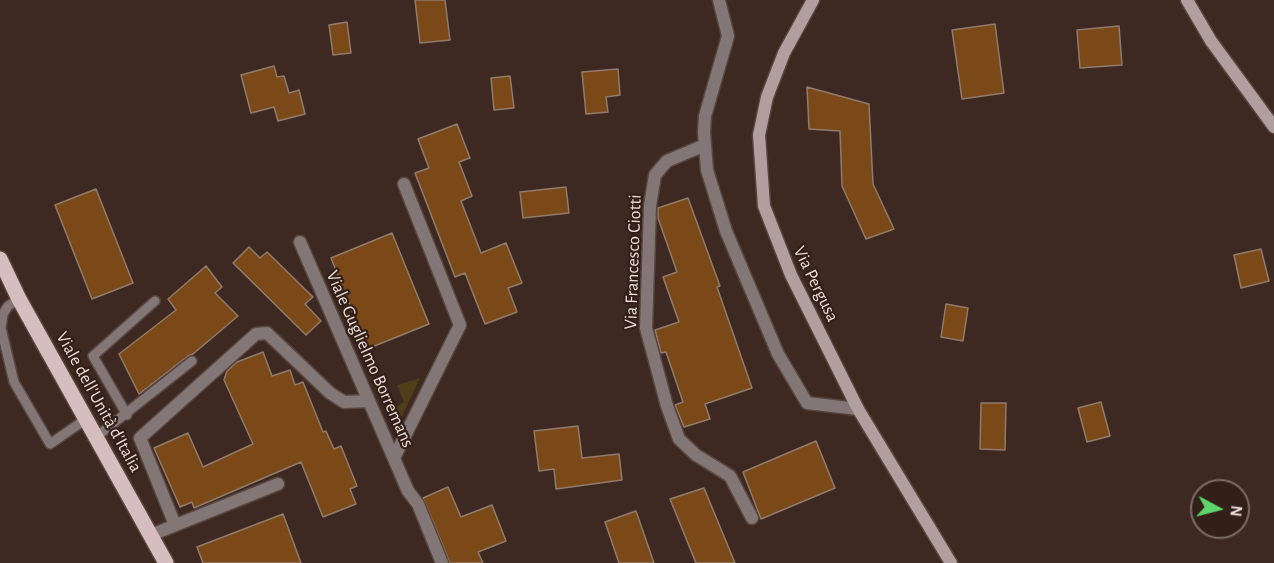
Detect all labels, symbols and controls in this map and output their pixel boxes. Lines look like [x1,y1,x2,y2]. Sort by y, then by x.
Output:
street label: Via Francesco Ciotti [620,194,646,330]
street label: Via Pergusa [788,243,844,325]
street label: Viale Guglielmo Borremans [321,267,419,451]
street label: Viale dell'Unità d'Italia [51,328,147,476]
north arrow [1190,479,1250,539]
text: N [1227,504,1244,517]

